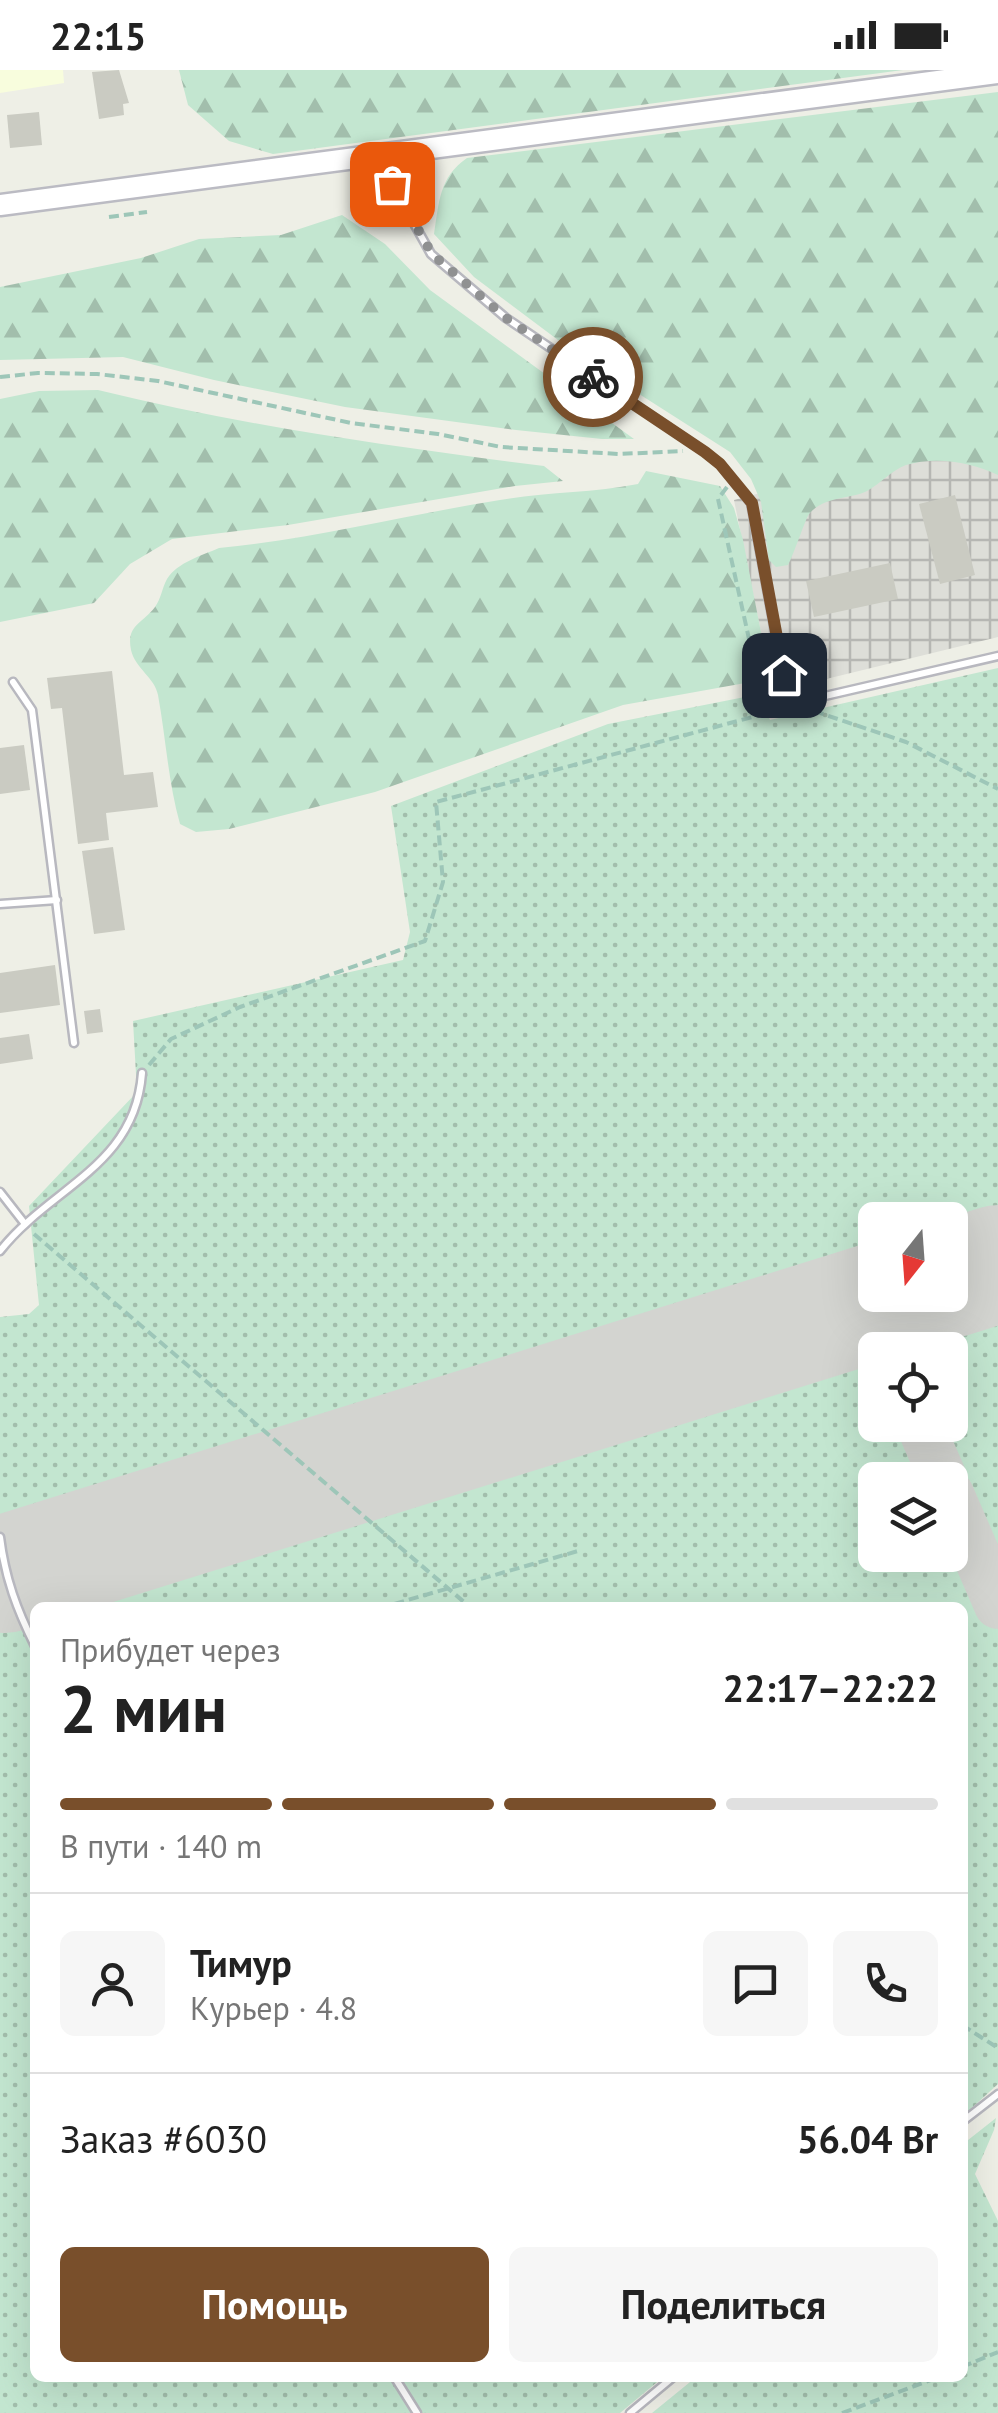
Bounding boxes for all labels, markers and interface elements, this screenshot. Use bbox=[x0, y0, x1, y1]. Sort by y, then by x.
text: 22:15 bbox=[50, 11, 146, 60]
pin bbox=[350, 142, 435, 227]
icon: bag bbox=[365, 157, 420, 212]
courier bbox=[543, 327, 643, 427]
icon: bike bbox=[566, 350, 621, 405]
pin bbox=[742, 633, 827, 718]
icon: home bbox=[757, 648, 812, 703]
north arrow bbox=[858, 1202, 968, 1312]
map controls bbox=[858, 1202, 968, 1572]
button: locate bbox=[858, 1332, 968, 1442]
button: layers bbox=[858, 1462, 968, 1572]
text: Прибудет через bbox=[60, 1629, 281, 1671]
text: 22:17–22:22 bbox=[723, 1663, 938, 1712]
text: 2 мин bbox=[60, 1666, 227, 1750]
text: В пути · 140 m bbox=[60, 1825, 262, 1867]
button: person bbox=[60, 1931, 165, 2036]
button: chat bbox=[703, 1931, 808, 2036]
button: phone bbox=[833, 1931, 938, 2036]
text: Тимур bbox=[190, 1938, 292, 1987]
text: Курьер · 4.8 bbox=[190, 1987, 357, 2029]
text: Заказ #6030 bbox=[60, 2114, 267, 2163]
text: 56.04 Br bbox=[797, 2114, 938, 2163]
button: Помощь bbox=[60, 2247, 489, 2362]
button: Поделиться bbox=[509, 2247, 938, 2362]

